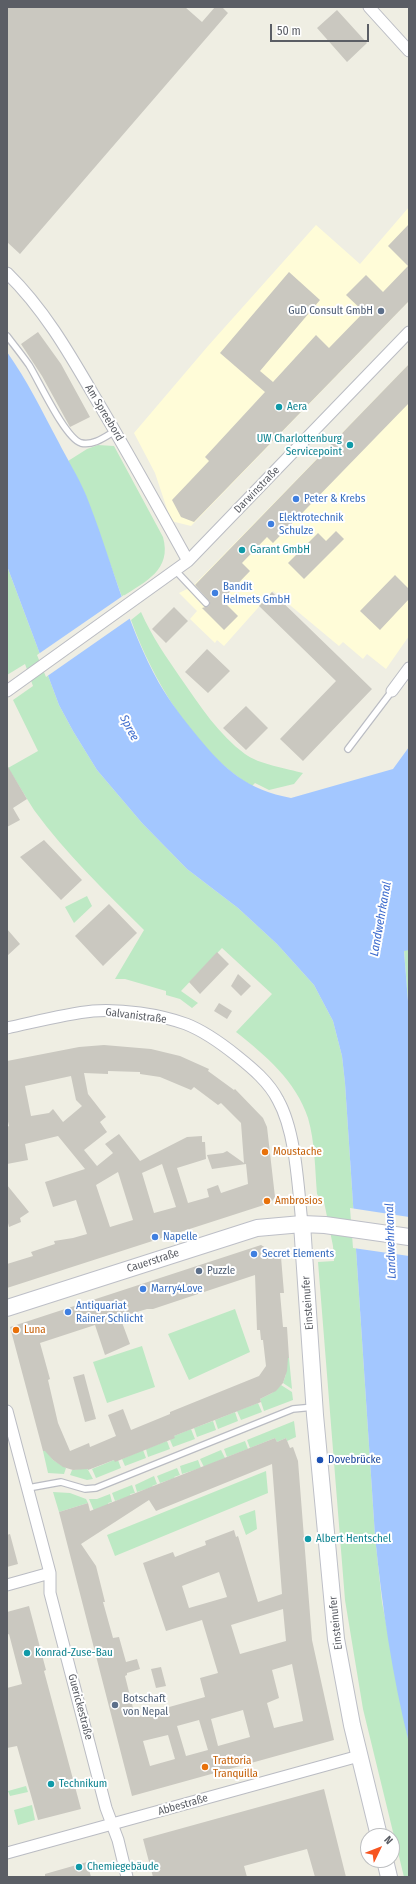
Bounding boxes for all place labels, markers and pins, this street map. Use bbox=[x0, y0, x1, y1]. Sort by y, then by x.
place label: GuD Consult GmbH bbox=[288, 304, 373, 318]
marker: GuD Consult GmbH bbox=[376, 306, 386, 316]
place label: Aera bbox=[287, 400, 307, 414]
marker: Aera bbox=[274, 402, 284, 412]
place label: UW Charlottenburg Servicepoint bbox=[257, 432, 342, 458]
marker: UW Charlottenburg Servicepoint bbox=[345, 440, 355, 450]
place label: Peter & Krebs bbox=[304, 492, 365, 506]
marker: Peter & Krebs bbox=[291, 494, 301, 504]
place label: Elektrotechnik Schulze bbox=[279, 511, 343, 537]
marker: Elektrotechnik Schulze bbox=[266, 519, 276, 529]
place label: Garant GmbH bbox=[250, 543, 310, 557]
marker: Garant GmbH bbox=[237, 545, 247, 555]
place label: Bandit Helmets GmbH bbox=[223, 580, 290, 606]
marker: Bandit Helmets GmbH bbox=[210, 588, 220, 598]
place label: Moustache bbox=[273, 1145, 322, 1159]
marker: Moustache bbox=[260, 1147, 270, 1157]
place label: Ambrosios bbox=[275, 1194, 322, 1208]
marker: Ambrosios bbox=[262, 1196, 272, 1206]
place label: Napelle bbox=[163, 1230, 198, 1244]
marker: Napelle bbox=[150, 1232, 160, 1242]
place label: Secret Elements bbox=[262, 1247, 334, 1261]
marker: Secret Elements bbox=[249, 1249, 259, 1259]
place label: Puzzle bbox=[207, 1264, 235, 1278]
marker: Puzzle bbox=[194, 1266, 204, 1276]
place label: Marry4Love bbox=[151, 1282, 203, 1296]
marker: Marry4Love bbox=[138, 1284, 148, 1294]
place label: Antiquariat Rainer Schlicht bbox=[76, 1299, 143, 1325]
marker: Antiquariat Rainer Schlicht bbox=[63, 1307, 73, 1317]
place label: Luna bbox=[24, 1323, 46, 1337]
marker: Luna bbox=[11, 1325, 21, 1335]
place label: Dovebrücke bbox=[328, 1453, 381, 1467]
marker: Dovebrücke bbox=[315, 1455, 325, 1465]
place label: Albert Hentschel bbox=[316, 1532, 391, 1546]
marker: Albert Hentschel bbox=[303, 1534, 313, 1544]
place label: Konrad-Zuse-Bau bbox=[35, 1646, 113, 1660]
marker: Konrad-Zuse-Bau bbox=[22, 1648, 32, 1658]
place label: Botschaft von Nepal bbox=[123, 1692, 168, 1718]
marker: Botschaft von Nepal bbox=[110, 1700, 120, 1710]
place label: Trattoria Tranquilla bbox=[213, 1754, 258, 1780]
marker: Trattoria Tranquilla bbox=[200, 1762, 210, 1772]
place label: Technikum bbox=[59, 1777, 107, 1791]
marker: Technikum bbox=[46, 1779, 56, 1789]
place label: Chemiegebäude bbox=[87, 1860, 159, 1874]
marker: Chemiegebäude bbox=[74, 1862, 84, 1872]

